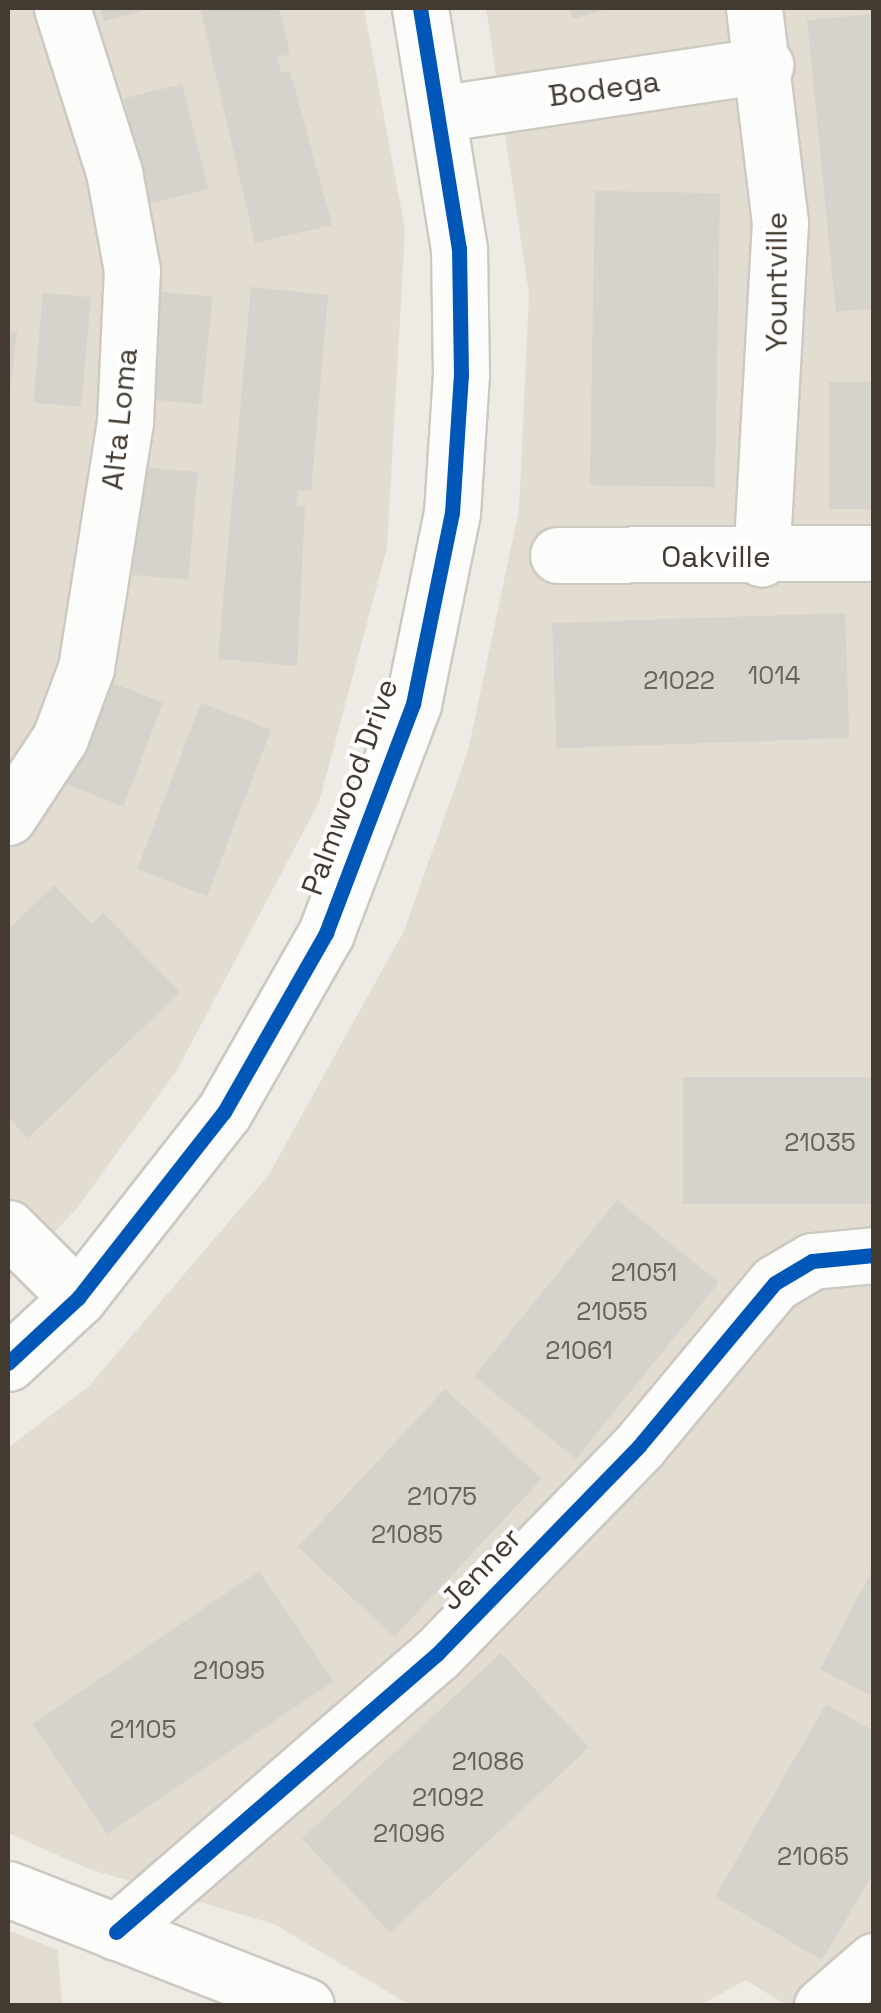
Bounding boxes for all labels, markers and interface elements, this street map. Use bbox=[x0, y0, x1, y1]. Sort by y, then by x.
street label: Bodega bbox=[546, 63, 662, 115]
street label: Yountville bbox=[759, 212, 795, 352]
street label: Alta Loma bbox=[95, 346, 145, 492]
street label: Oakville bbox=[661, 539, 771, 575]
house number: 1014 bbox=[748, 660, 800, 690]
house number: 21022 bbox=[643, 665, 715, 695]
street label: Palmwood Drive bbox=[294, 674, 406, 900]
house number: 21035 bbox=[784, 1127, 856, 1157]
house number: 21051 bbox=[611, 1257, 677, 1287]
house number: 21055 bbox=[576, 1296, 648, 1326]
house number: 21061 bbox=[545, 1335, 613, 1365]
house number: 21075 bbox=[407, 1481, 477, 1511]
house number: 21085 bbox=[371, 1519, 443, 1549]
street label: Jenner bbox=[433, 1520, 529, 1618]
house number: 21095 bbox=[193, 1655, 265, 1685]
house number: 21105 bbox=[110, 1714, 176, 1744]
house number: 21086 bbox=[452, 1746, 524, 1776]
house number: 21092 bbox=[412, 1782, 484, 1812]
house number: 21096 bbox=[373, 1818, 445, 1848]
house number: 21065 bbox=[777, 1841, 849, 1871]

